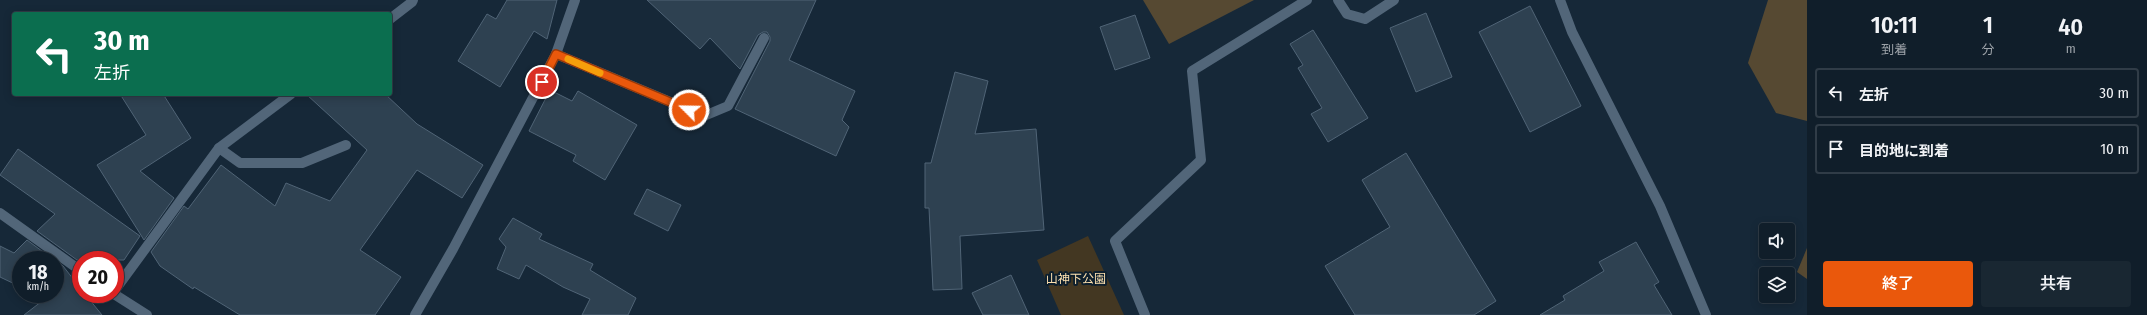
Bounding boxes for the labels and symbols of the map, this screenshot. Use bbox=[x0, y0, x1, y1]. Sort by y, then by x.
pin bbox=[525, 65, 559, 99]
position arrow bbox=[668, 89, 710, 131]
speed limit sign: 20 bbox=[72, 251, 124, 303]
park label: 山神下公園 bbox=[1046, 272, 1106, 286]

